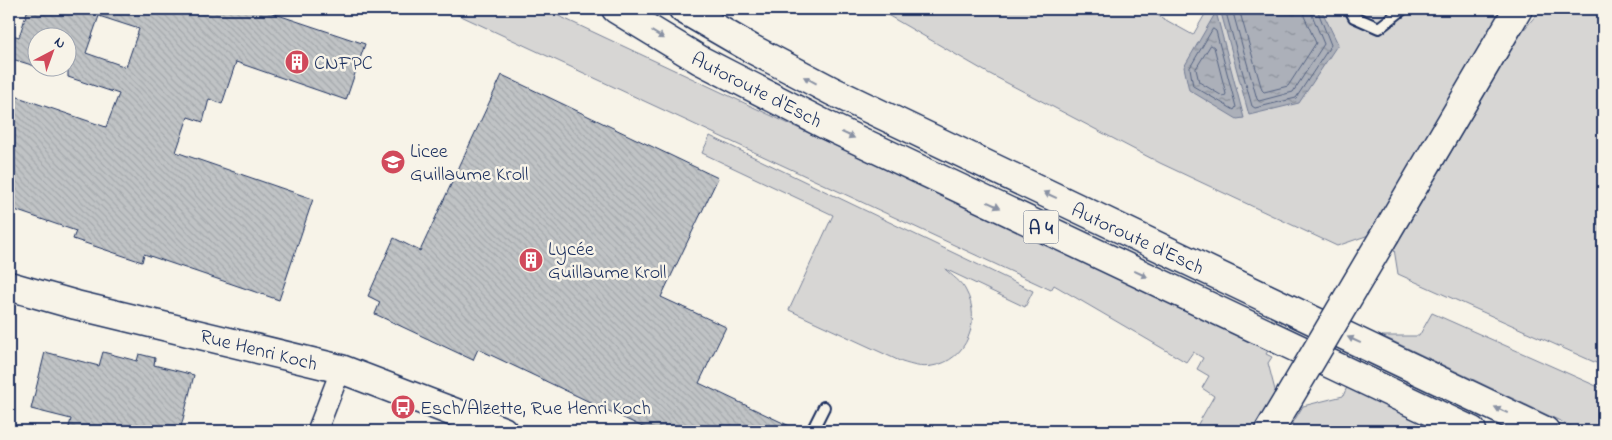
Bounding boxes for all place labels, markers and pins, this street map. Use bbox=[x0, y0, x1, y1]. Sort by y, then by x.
building icon: CNFPC bbox=[284, 49, 310, 75]
place label: CNFPC bbox=[314, 50, 373, 79]
place label: Licee Guillaume Kroll bbox=[410, 138, 528, 190]
school or university icon: Licee Guillaume Kroll bbox=[380, 149, 406, 175]
place label: Lycée Guillaume Kroll bbox=[548, 236, 666, 288]
building icon: Lycée Guillaume Kroll bbox=[518, 247, 544, 273]
bus stop icon: Esch/Alzette, Rue Henri Koch bbox=[390, 394, 416, 420]
place label: Esch/Alzette, Rue Henri Koch bbox=[420, 395, 651, 424]

